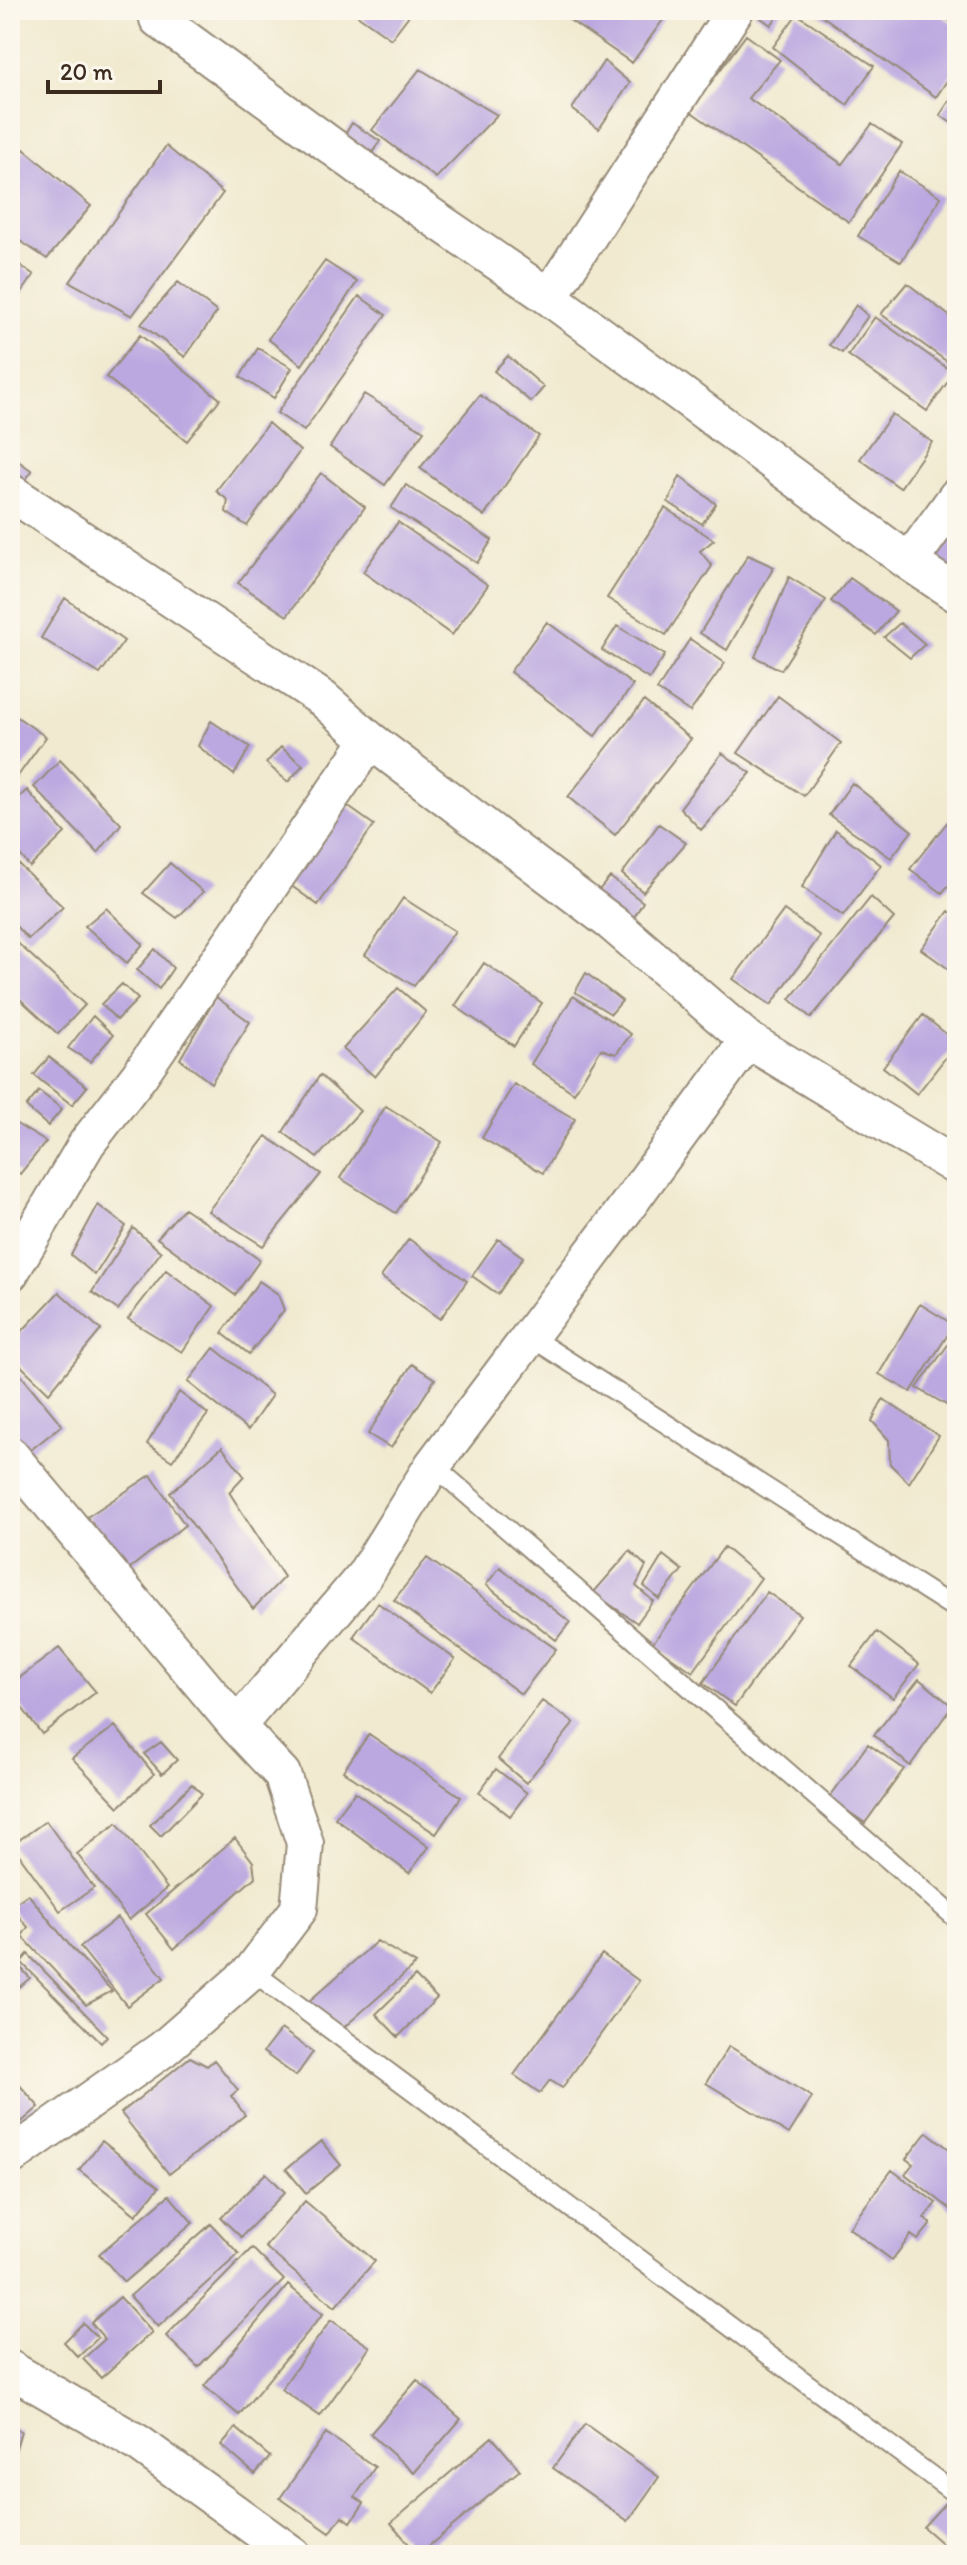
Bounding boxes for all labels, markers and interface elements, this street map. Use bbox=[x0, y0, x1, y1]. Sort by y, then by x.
scale bar bbox=[48, 44, 160, 94]
text: 20 m bbox=[60, 57, 113, 86]

